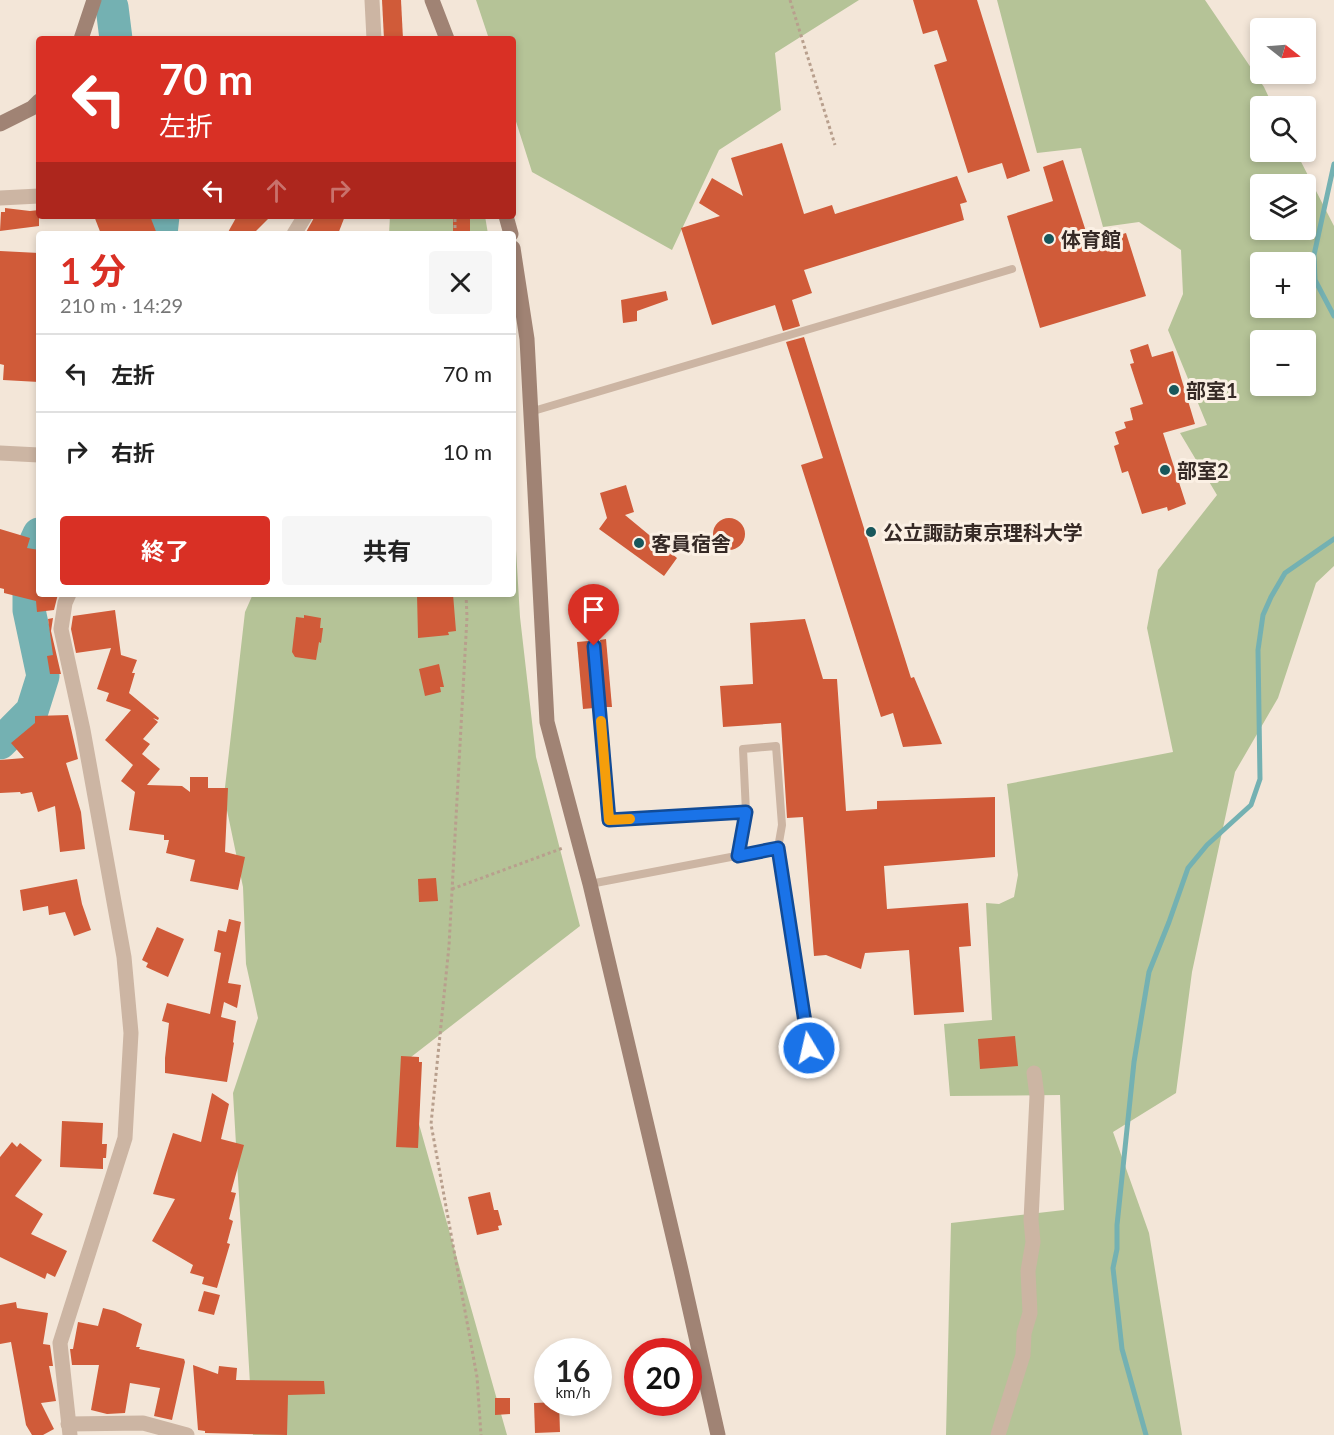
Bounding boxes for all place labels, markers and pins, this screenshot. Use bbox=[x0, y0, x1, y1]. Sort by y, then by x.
place label: 体育館 bbox=[1061, 227, 1121, 251]
marker: 体育館 bbox=[1042, 232, 1056, 246]
place label: 部室1 bbox=[1186, 378, 1238, 402]
marker: 部室1 bbox=[1167, 383, 1181, 397]
place label: 部室2 bbox=[1177, 458, 1229, 482]
marker: 部室2 bbox=[1158, 463, 1172, 477]
place label: 公立諏訪東京理科大学 bbox=[883, 520, 1083, 544]
marker: 公立諏訪東京理科大学 bbox=[864, 525, 878, 539]
place label: 客員宿舎 bbox=[651, 531, 731, 555]
marker: 客員宿舎 bbox=[632, 536, 646, 550]
pin bbox=[568, 584, 619, 646]

